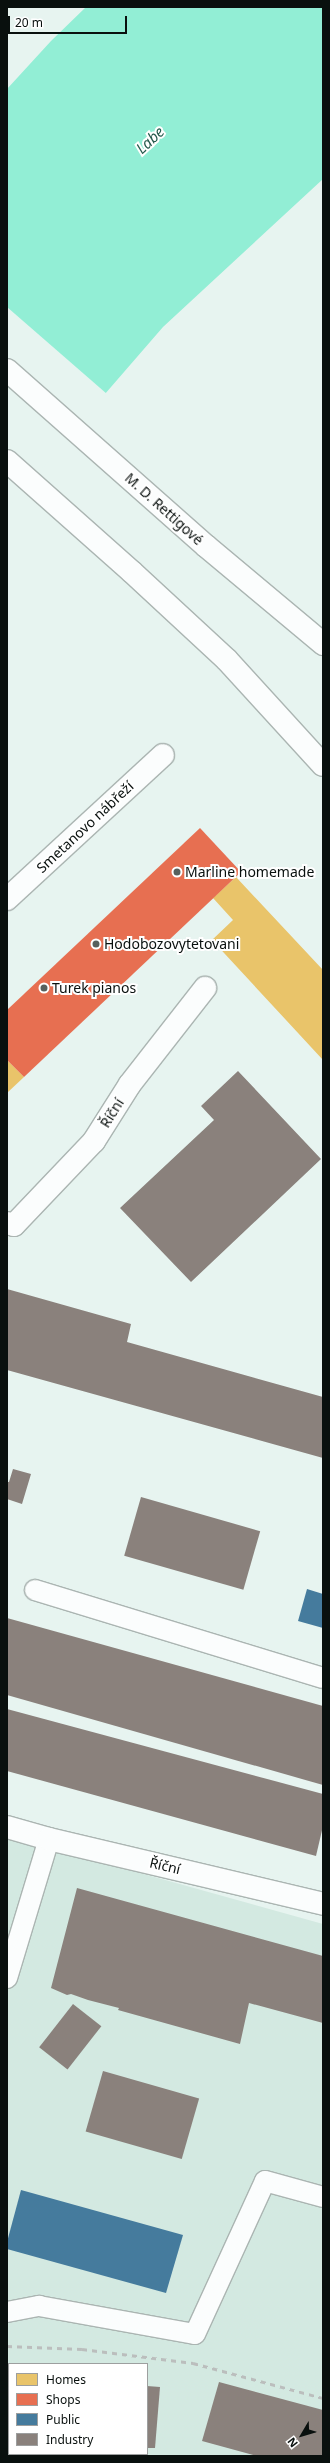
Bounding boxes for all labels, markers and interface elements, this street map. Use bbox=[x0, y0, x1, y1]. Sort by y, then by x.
scale bar bbox=[10, 8, 129, 34]
text: 20 m bbox=[15, 14, 43, 31]
water label: Labe bbox=[132, 123, 168, 157]
street label: M. D. Rettigové bbox=[121, 470, 207, 548]
street label: Smetanovo nábřeží bbox=[33, 778, 137, 876]
place label: Marline homemade bbox=[185, 864, 314, 880]
marker: Marline homemade bbox=[172, 867, 182, 877]
place label: Hodobozovytetovani bbox=[104, 936, 239, 952]
marker: Hodobozovytetovani bbox=[91, 939, 101, 949]
place label: Turek pianos bbox=[52, 980, 136, 996]
marker: Turek pianos bbox=[39, 983, 49, 993]
street label: Říční bbox=[97, 1095, 127, 1131]
street label: Říční bbox=[148, 1854, 182, 1878]
legend bbox=[8, 2363, 148, 2455]
text: Homes bbox=[46, 2371, 86, 2388]
text: Shops bbox=[46, 2391, 80, 2408]
text: Public bbox=[46, 2411, 80, 2428]
north arrow bbox=[282, 2415, 322, 2455]
text: Industry bbox=[46, 2431, 93, 2448]
text: N bbox=[283, 2435, 301, 2451]

